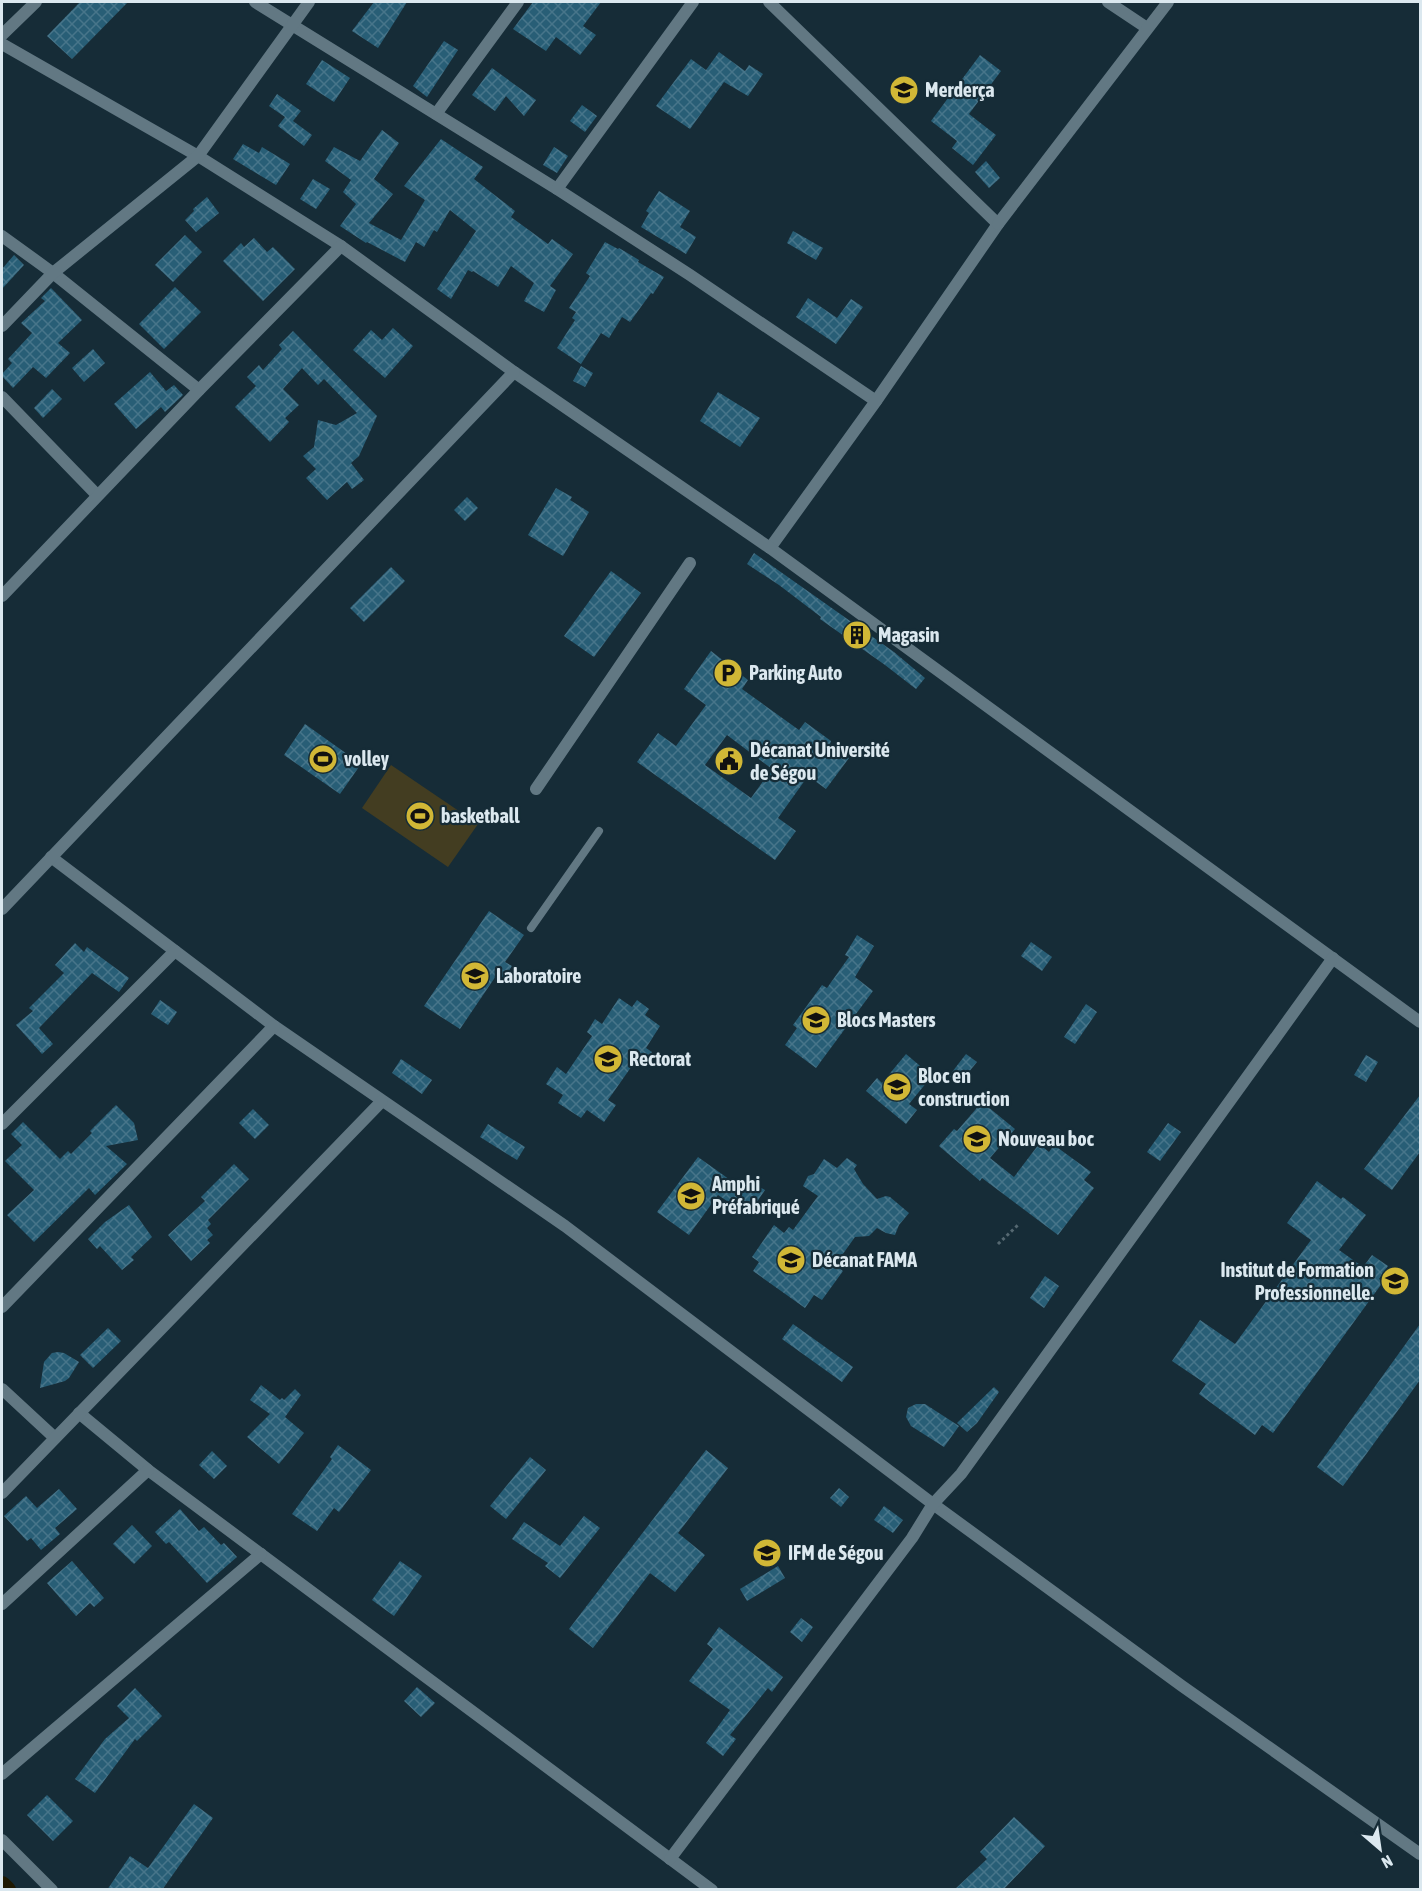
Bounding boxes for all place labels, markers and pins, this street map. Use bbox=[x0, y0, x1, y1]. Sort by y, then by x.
school or university icon: Merderça bbox=[888, 74, 920, 106]
place label: Merderça bbox=[925, 78, 995, 101]
building icon: Magasin bbox=[841, 619, 873, 651]
place label: Magasin bbox=[878, 623, 940, 646]
parking icon: Parking Auto bbox=[712, 657, 744, 689]
place label: Parking Auto bbox=[749, 661, 842, 684]
place label: Décanat Université de Ségou bbox=[750, 738, 890, 784]
sports icon: volley bbox=[307, 743, 339, 775]
public building icon: Décanat Université de Ségou bbox=[713, 745, 745, 777]
place label: volley bbox=[344, 747, 390, 770]
sports icon: basketball bbox=[404, 800, 436, 832]
place label: basketball bbox=[441, 804, 520, 827]
school or university icon: Laboratoire bbox=[459, 960, 491, 992]
place label: Laboratoire bbox=[496, 964, 581, 987]
school or university icon: Blocs Masters bbox=[800, 1004, 832, 1036]
place label: Blocs Masters bbox=[837, 1008, 936, 1031]
school or university icon: Rectorat bbox=[592, 1043, 624, 1075]
place label: Rectorat bbox=[629, 1047, 691, 1070]
place label: Bloc en construction bbox=[918, 1064, 1010, 1110]
school or university icon: Bloc en construction bbox=[881, 1071, 913, 1103]
school or university icon: Nouveau boc bbox=[961, 1123, 993, 1155]
place label: Nouveau boc bbox=[998, 1127, 1095, 1150]
place label: Amphi Préfabriqué bbox=[711, 1172, 800, 1218]
school or university icon: Amphi Préfabriqué bbox=[675, 1180, 707, 1212]
school or university icon: Décanat FAMA bbox=[775, 1244, 807, 1276]
place label: Décanat FAMA bbox=[812, 1248, 917, 1271]
place label: Institut de Formation Professionnelle. bbox=[1220, 1258, 1374, 1304]
school or university icon: Institut de Formation Professionnelle. bbox=[1379, 1265, 1411, 1297]
school or university icon: IFM de Ségou bbox=[751, 1537, 783, 1569]
place label: IFM de Ségou bbox=[788, 1541, 884, 1564]

